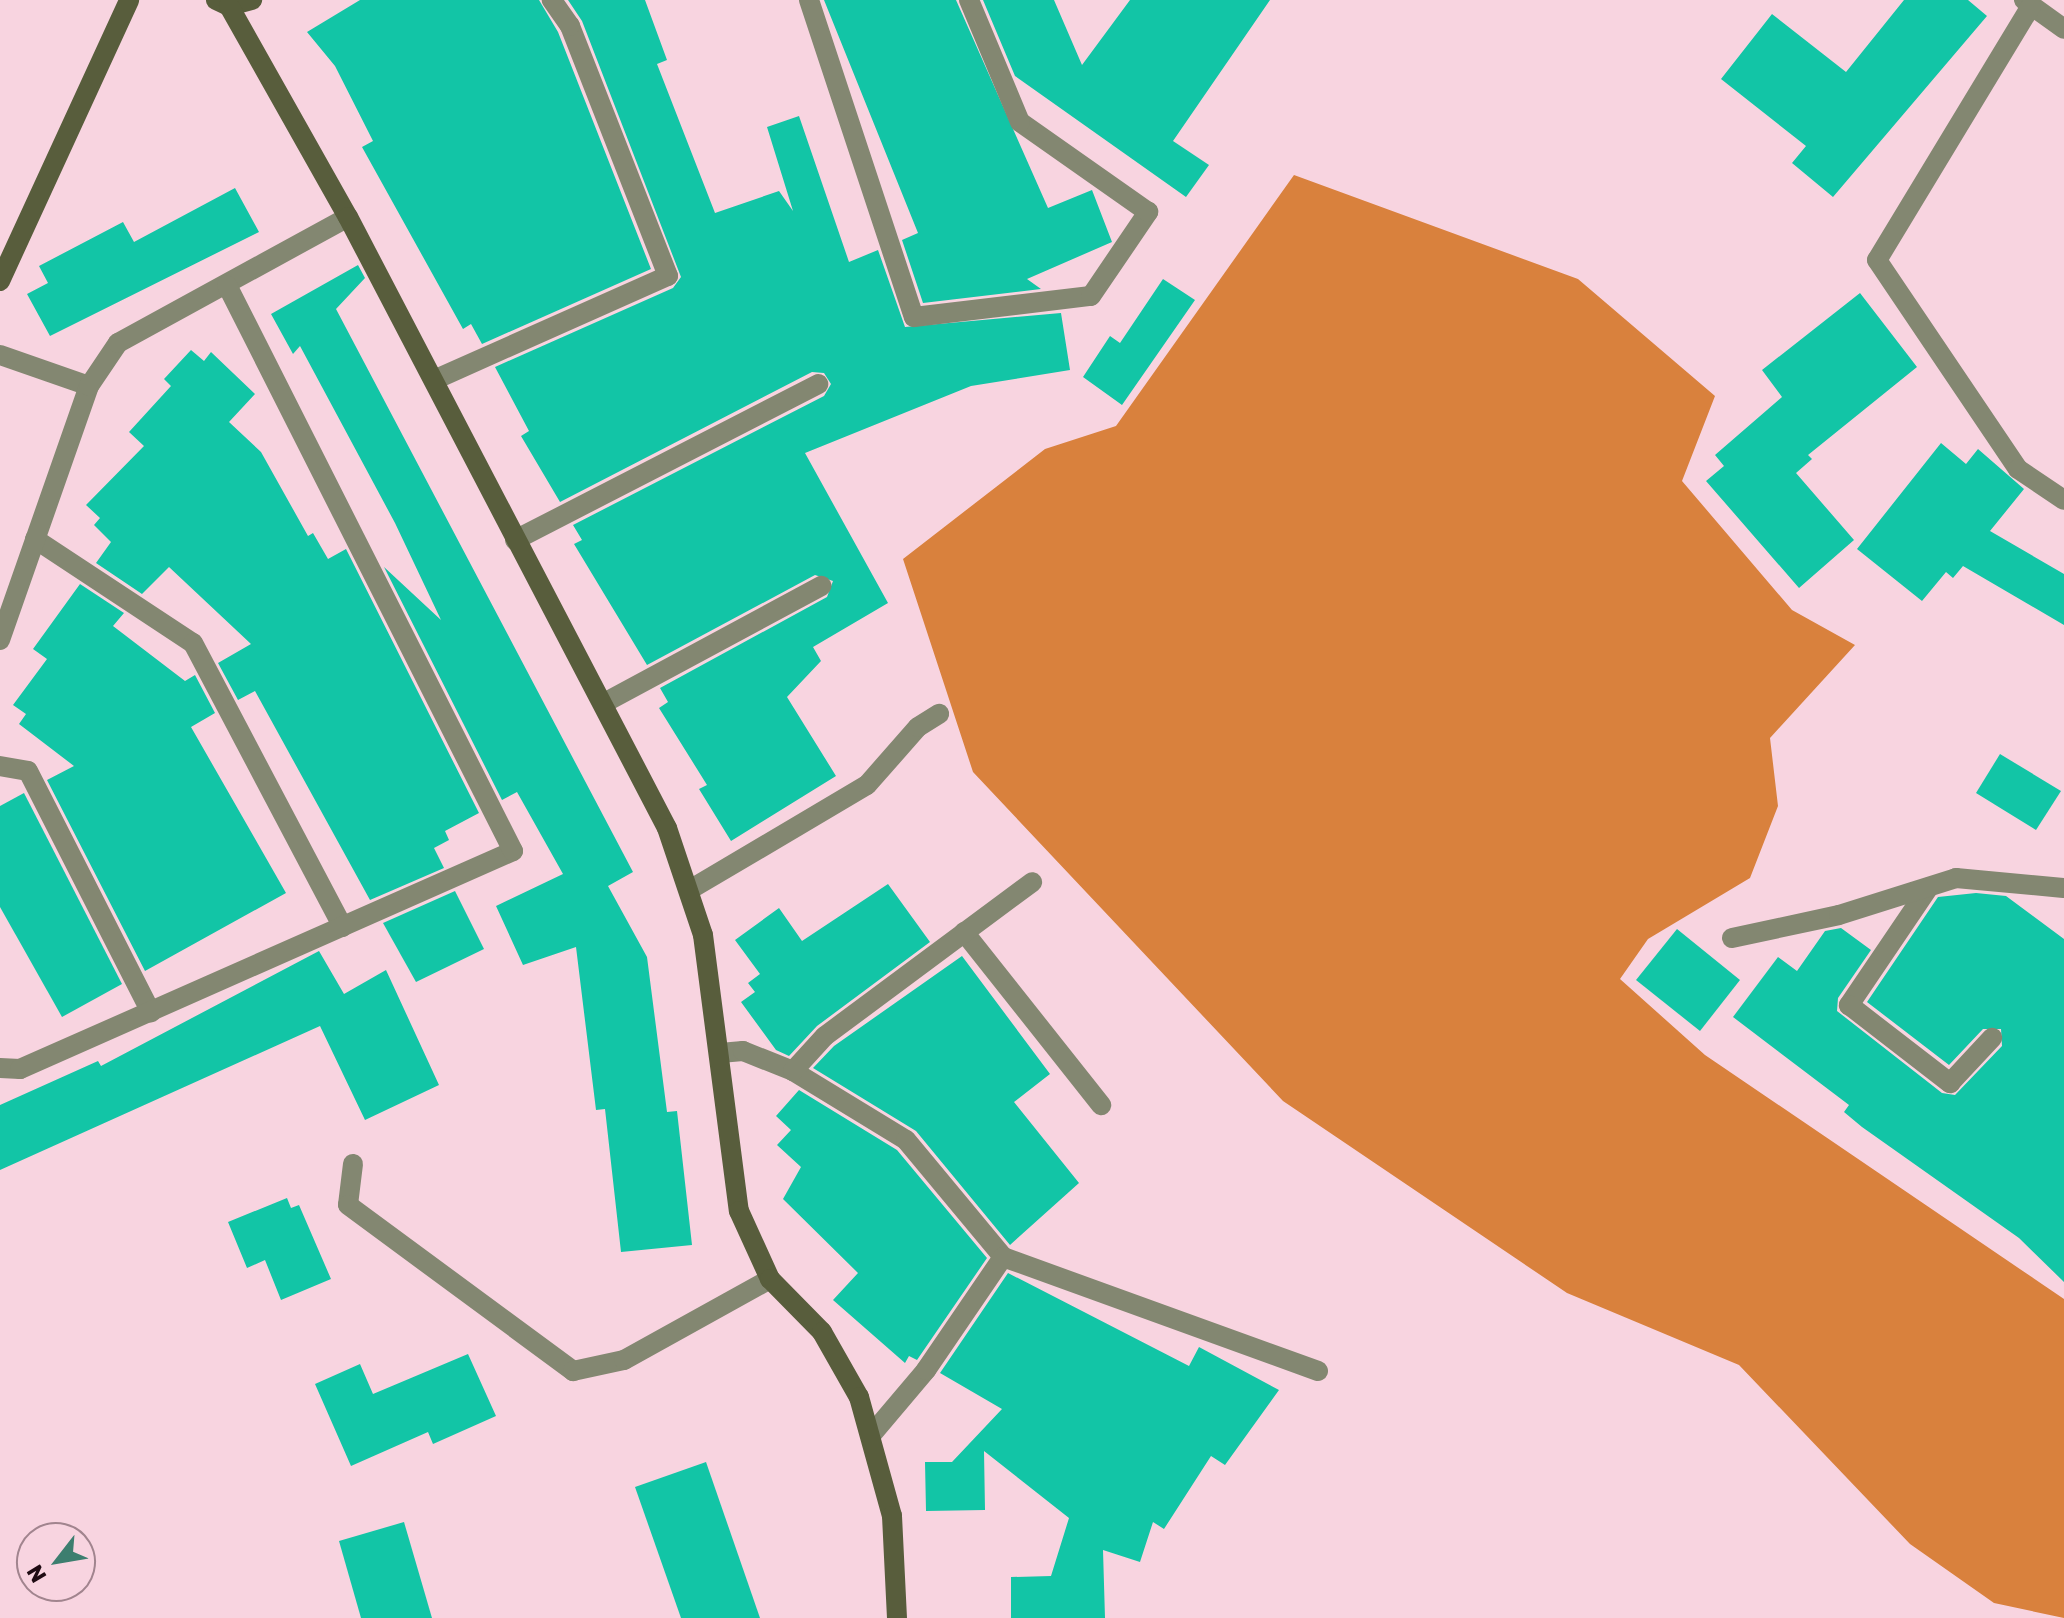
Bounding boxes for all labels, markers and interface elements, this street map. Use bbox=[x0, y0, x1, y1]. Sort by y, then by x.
north arrow bbox=[16, 1522, 96, 1602]
text: N bbox=[21, 1560, 52, 1587]

